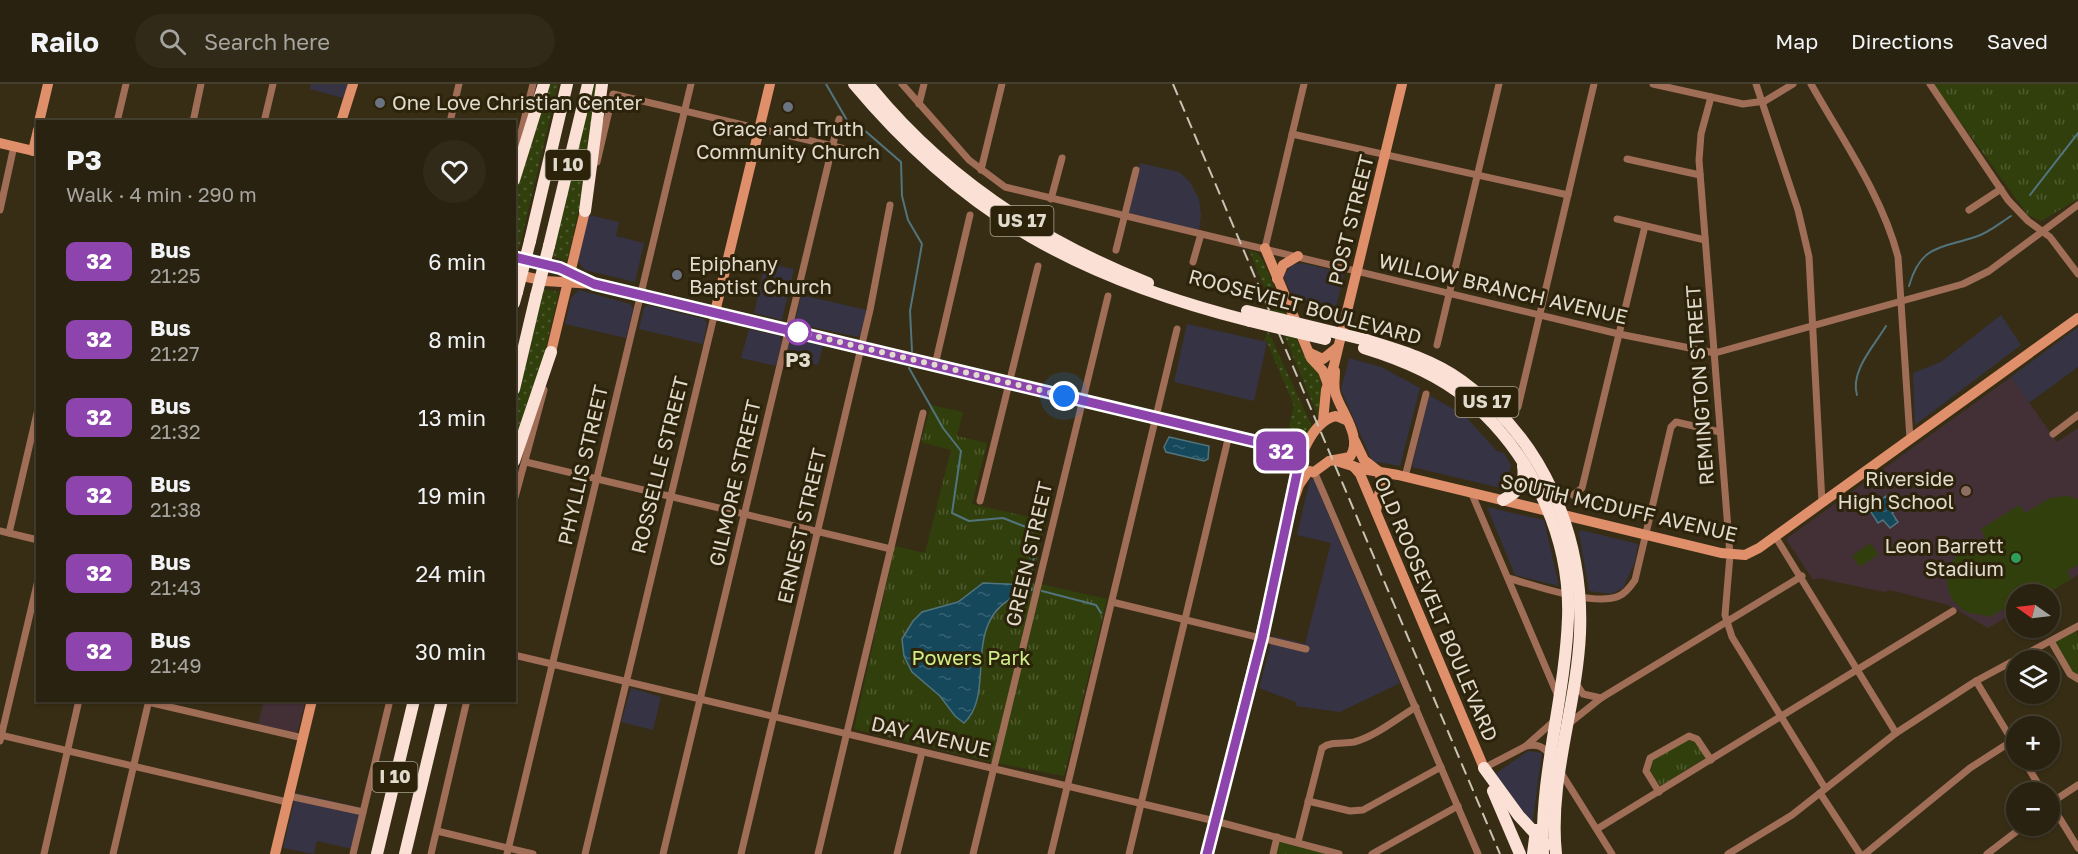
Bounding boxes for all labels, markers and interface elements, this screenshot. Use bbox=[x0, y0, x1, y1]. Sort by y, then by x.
search box bbox=[135, 14, 555, 68]
text: Railo bbox=[30, 25, 99, 58]
icon: search bbox=[156, 25, 189, 58]
text: Search here bbox=[204, 28, 330, 55]
text: Map bbox=[1775, 28, 1818, 54]
text: Directions bbox=[1851, 28, 1954, 54]
text: Saved bbox=[1987, 28, 2048, 54]
place label: One Love Christian Center bbox=[392, 90, 642, 114]
marker: One Love Christian Center bbox=[373, 96, 387, 110]
marker: Grace and Truth Community Church bbox=[781, 100, 795, 114]
place label: Grace and Truth Community Church bbox=[696, 116, 880, 163]
button: heart bbox=[423, 140, 486, 203]
text: P3 bbox=[66, 143, 102, 176]
road number: I 10 bbox=[546, 150, 590, 180]
street label: POST STREET bbox=[1322, 152, 1378, 287]
text: Walk · 4 min · 290 m bbox=[66, 182, 257, 206]
road number: US 17 bbox=[990, 206, 1054, 236]
text: Bus bbox=[150, 236, 191, 263]
text: 32 bbox=[86, 248, 112, 274]
text: 6 min bbox=[428, 248, 486, 275]
street label: WILLOW BRANCH AVENUE bbox=[1376, 248, 1630, 328]
place label: Epiphany Baptist Church bbox=[689, 251, 832, 298]
text: 21:25 bbox=[150, 263, 201, 287]
street label: ROOSEVELT BOULEVARD bbox=[1186, 263, 1424, 349]
marker: Epiphany Baptist Church bbox=[670, 268, 684, 282]
street label: REMINGTON STREET bbox=[1680, 284, 1718, 486]
text: Bus bbox=[150, 314, 191, 341]
marker: P3 bbox=[785, 319, 811, 345]
text: 32 bbox=[86, 326, 112, 352]
text: 8 min bbox=[428, 326, 486, 353]
text: 21:27 bbox=[150, 341, 200, 365]
place label: P3 bbox=[785, 347, 811, 371]
street label: ROSSELLE STREET bbox=[625, 374, 693, 556]
your location bbox=[1049, 381, 1079, 411]
street label: PHYLLIS STREET bbox=[552, 382, 612, 547]
road number: US 17 bbox=[1456, 387, 1518, 417]
text: Bus bbox=[150, 392, 191, 419]
street label: GILMORE STREET bbox=[703, 397, 765, 568]
text: 32 bbox=[86, 404, 112, 430]
text: 13 min bbox=[418, 404, 486, 431]
text: 21:32 bbox=[150, 419, 201, 443]
line badge: 32 bbox=[1254, 432, 1308, 470]
text: 32 bbox=[1268, 438, 1294, 464]
street label: ERNEST STREET bbox=[771, 446, 831, 606]
place label: Riverside High School bbox=[1837, 466, 1954, 513]
street label: SOUTH MCDUFF AVENUE bbox=[1499, 468, 1740, 546]
text: Bus bbox=[150, 470, 191, 497]
street label: OLD ROOSEVELT BOULEVARD bbox=[1370, 473, 1504, 745]
street label: GREEN STREET bbox=[1000, 479, 1056, 629]
text: 32 bbox=[86, 482, 112, 508]
text: 19 min bbox=[418, 482, 486, 509]
marker: Riverside High School bbox=[1959, 484, 1973, 498]
text: 21:38 bbox=[150, 497, 201, 521]
place label: Leon Barrett Stadium bbox=[1884, 533, 2004, 580]
text: Bus bbox=[150, 548, 191, 575]
marker: Leon Barrett Stadium bbox=[2009, 551, 2023, 565]
text: 32 bbox=[86, 560, 112, 586]
text: 24 min bbox=[415, 560, 486, 587]
text: 21:43 bbox=[150, 575, 201, 599]
north arrow bbox=[2006, 584, 2060, 638]
map controls bbox=[2006, 584, 2060, 836]
text: Bus bbox=[150, 626, 191, 653]
text: 32 bbox=[86, 638, 112, 664]
text: 30 min bbox=[415, 638, 486, 665]
park label: Powers Park bbox=[912, 645, 1031, 669]
button: layers bbox=[2006, 650, 2060, 704]
text: 21:49 bbox=[150, 653, 202, 677]
street label: DAY AVENUE bbox=[869, 711, 993, 761]
button: + bbox=[2006, 716, 2060, 770]
road number: I 10 bbox=[372, 762, 418, 792]
button: − bbox=[2006, 782, 2060, 836]

